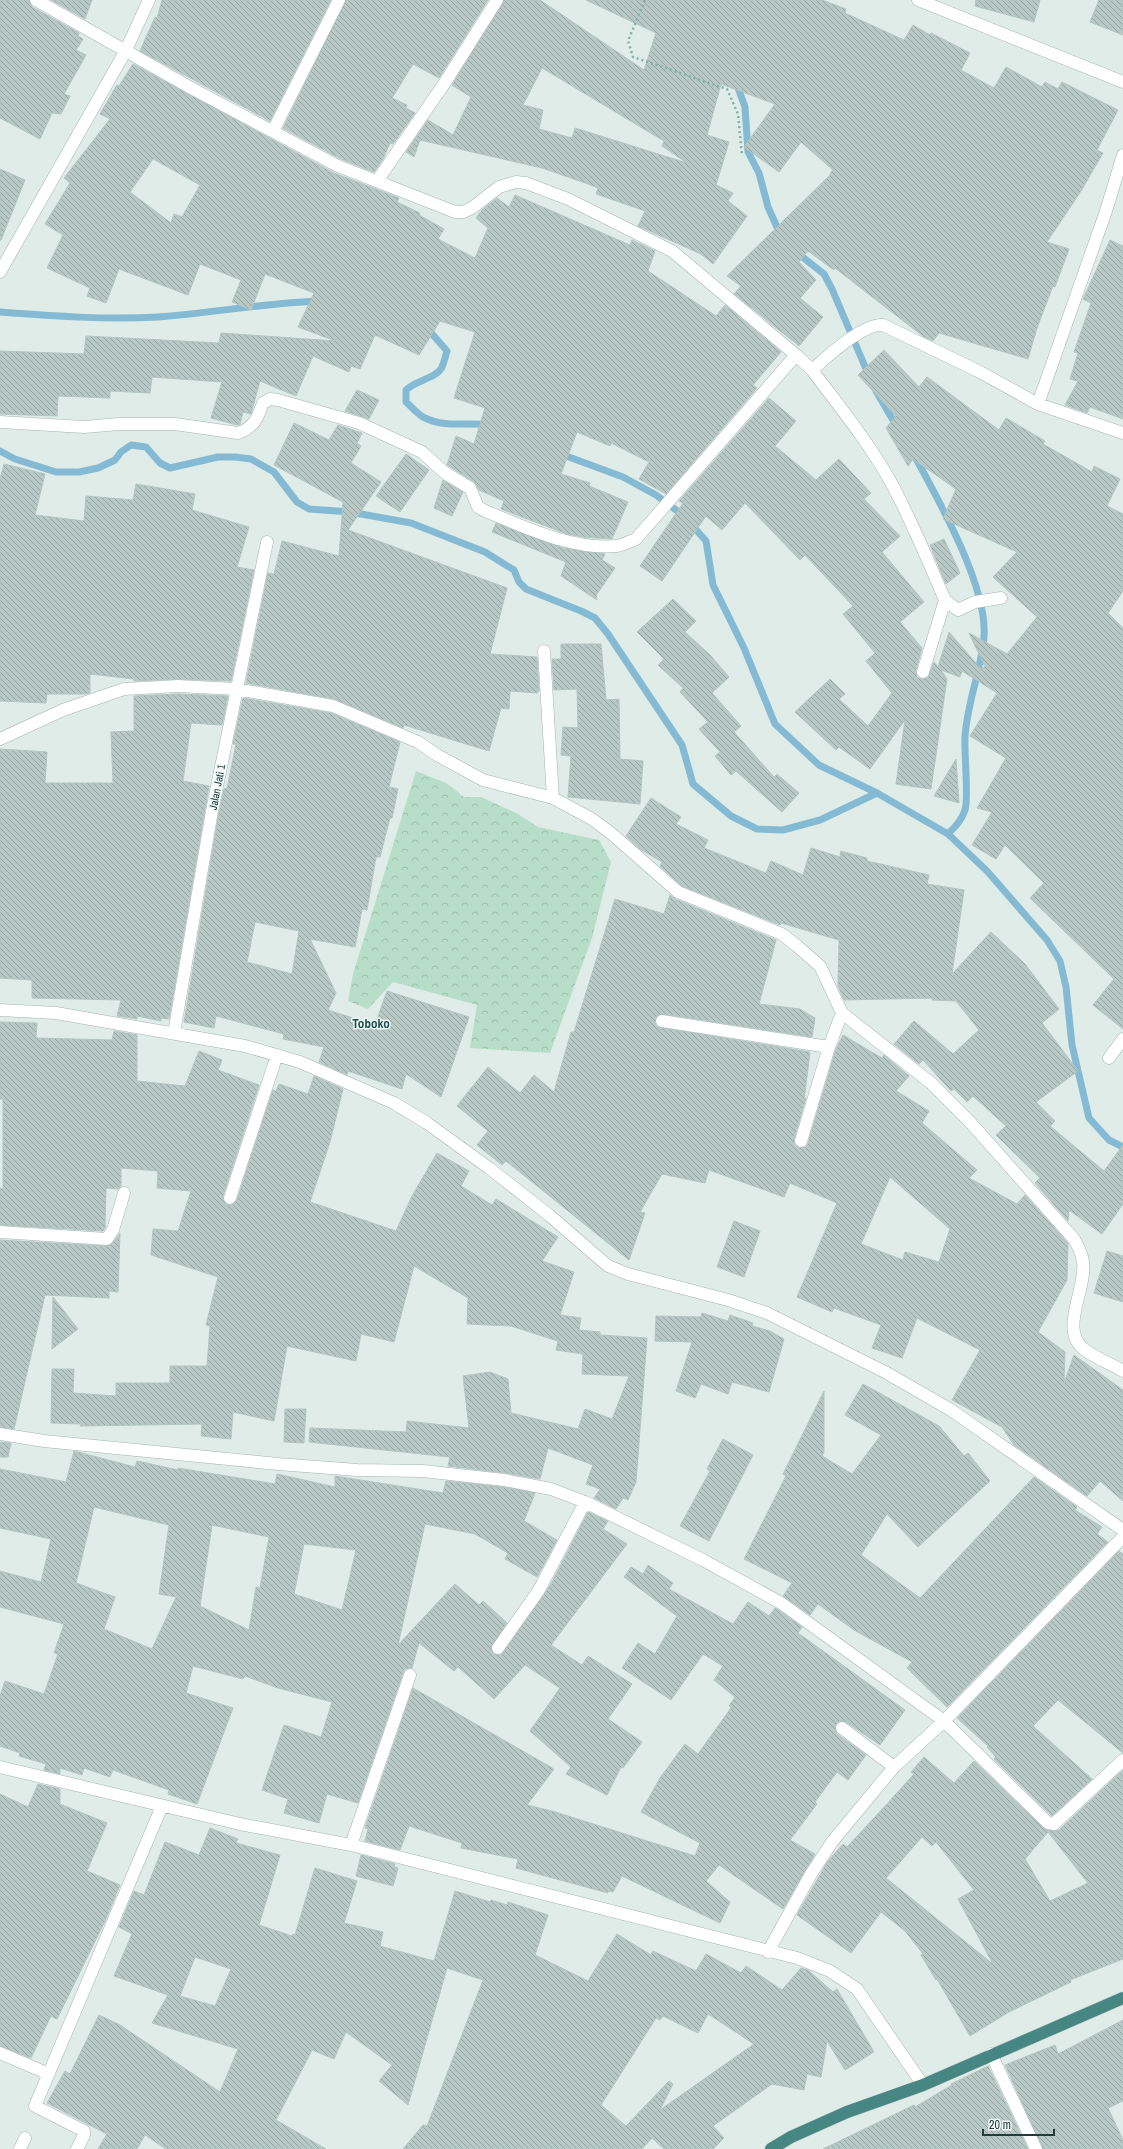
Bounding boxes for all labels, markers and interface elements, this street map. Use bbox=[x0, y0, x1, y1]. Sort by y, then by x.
street label: Jalan Jati 1 bbox=[206, 763, 228, 811]
district label: Toboko bbox=[352, 1015, 390, 1032]
scale bar bbox=[983, 2111, 1054, 2137]
text: 20 m bbox=[989, 2117, 1011, 2133]

